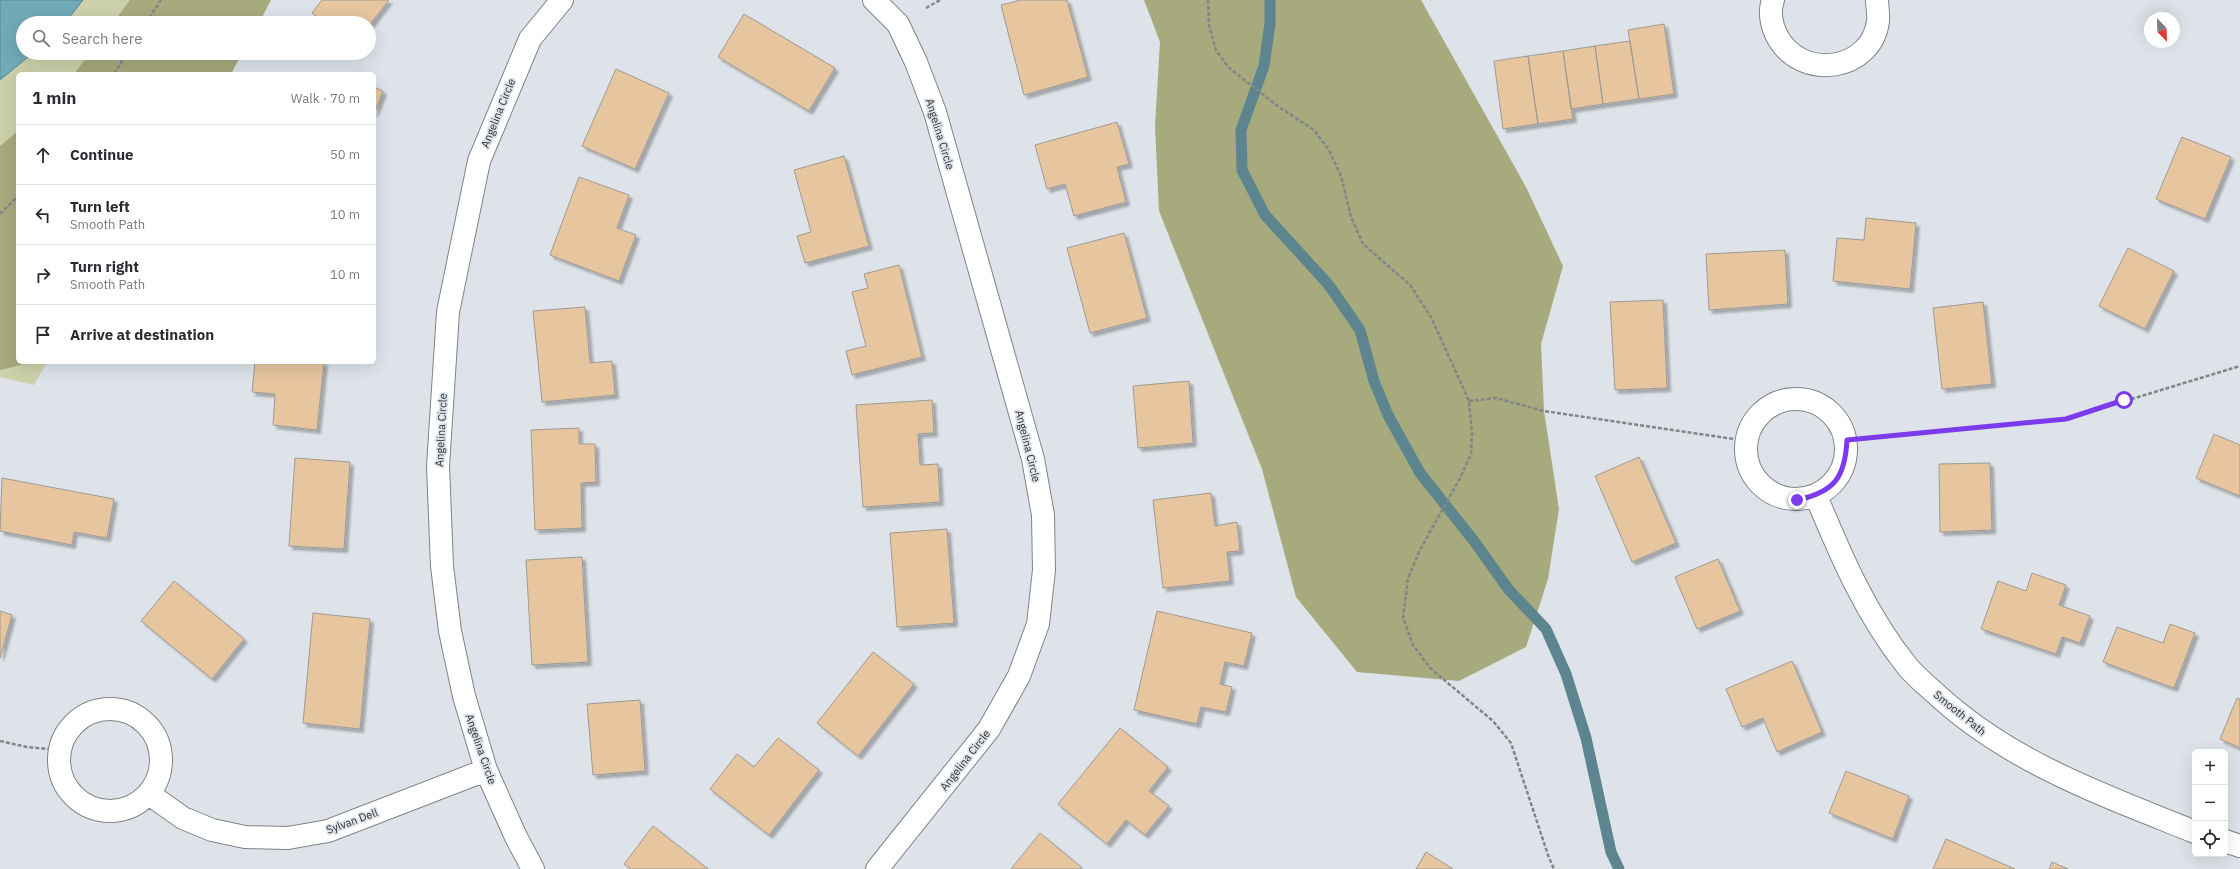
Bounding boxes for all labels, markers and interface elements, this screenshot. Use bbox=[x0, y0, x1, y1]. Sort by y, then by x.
north arrow bbox=[2144, 12, 2180, 48]
search box bbox=[16, 16, 376, 60]
icon: search bbox=[30, 27, 52, 49]
text: Search here bbox=[62, 29, 142, 48]
street label: Angelina Circle bbox=[478, 76, 518, 150]
text: 1 min bbox=[32, 87, 76, 109]
text: Walk · 70 m bbox=[291, 90, 360, 107]
street label: Angelina Circle bbox=[923, 97, 957, 171]
icon: ahead bbox=[32, 144, 54, 166]
text: Continue bbox=[70, 145, 134, 164]
text: 50 m bbox=[330, 146, 360, 163]
text: Turn left bbox=[70, 197, 130, 216]
icon: left bbox=[32, 204, 54, 226]
text: 10 m bbox=[330, 206, 360, 223]
text: Smooth Path bbox=[70, 216, 145, 233]
text: Turn right bbox=[70, 257, 139, 276]
icon: right bbox=[32, 264, 54, 286]
text: 10 m bbox=[330, 266, 360, 283]
text: Smooth Path bbox=[70, 276, 145, 293]
icon: arrive bbox=[32, 324, 54, 346]
text: Arrive at destination bbox=[70, 325, 214, 344]
route start bbox=[2115, 391, 2133, 409]
street label: Angelina Circle bbox=[432, 393, 450, 467]
street label: Angelina Circle bbox=[1012, 409, 1044, 483]
route end bbox=[1788, 491, 1806, 509]
street label: Smooth Path bbox=[1931, 688, 1989, 738]
street label: Angelina Circle bbox=[462, 712, 500, 786]
street label: Angelina Circle bbox=[937, 727, 993, 793]
map controls bbox=[2192, 749, 2228, 857]
button: + bbox=[2192, 749, 2228, 785]
button: − bbox=[2192, 785, 2228, 821]
street label: Sylvan Dell bbox=[324, 805, 380, 837]
button: locate bbox=[2192, 821, 2228, 857]

